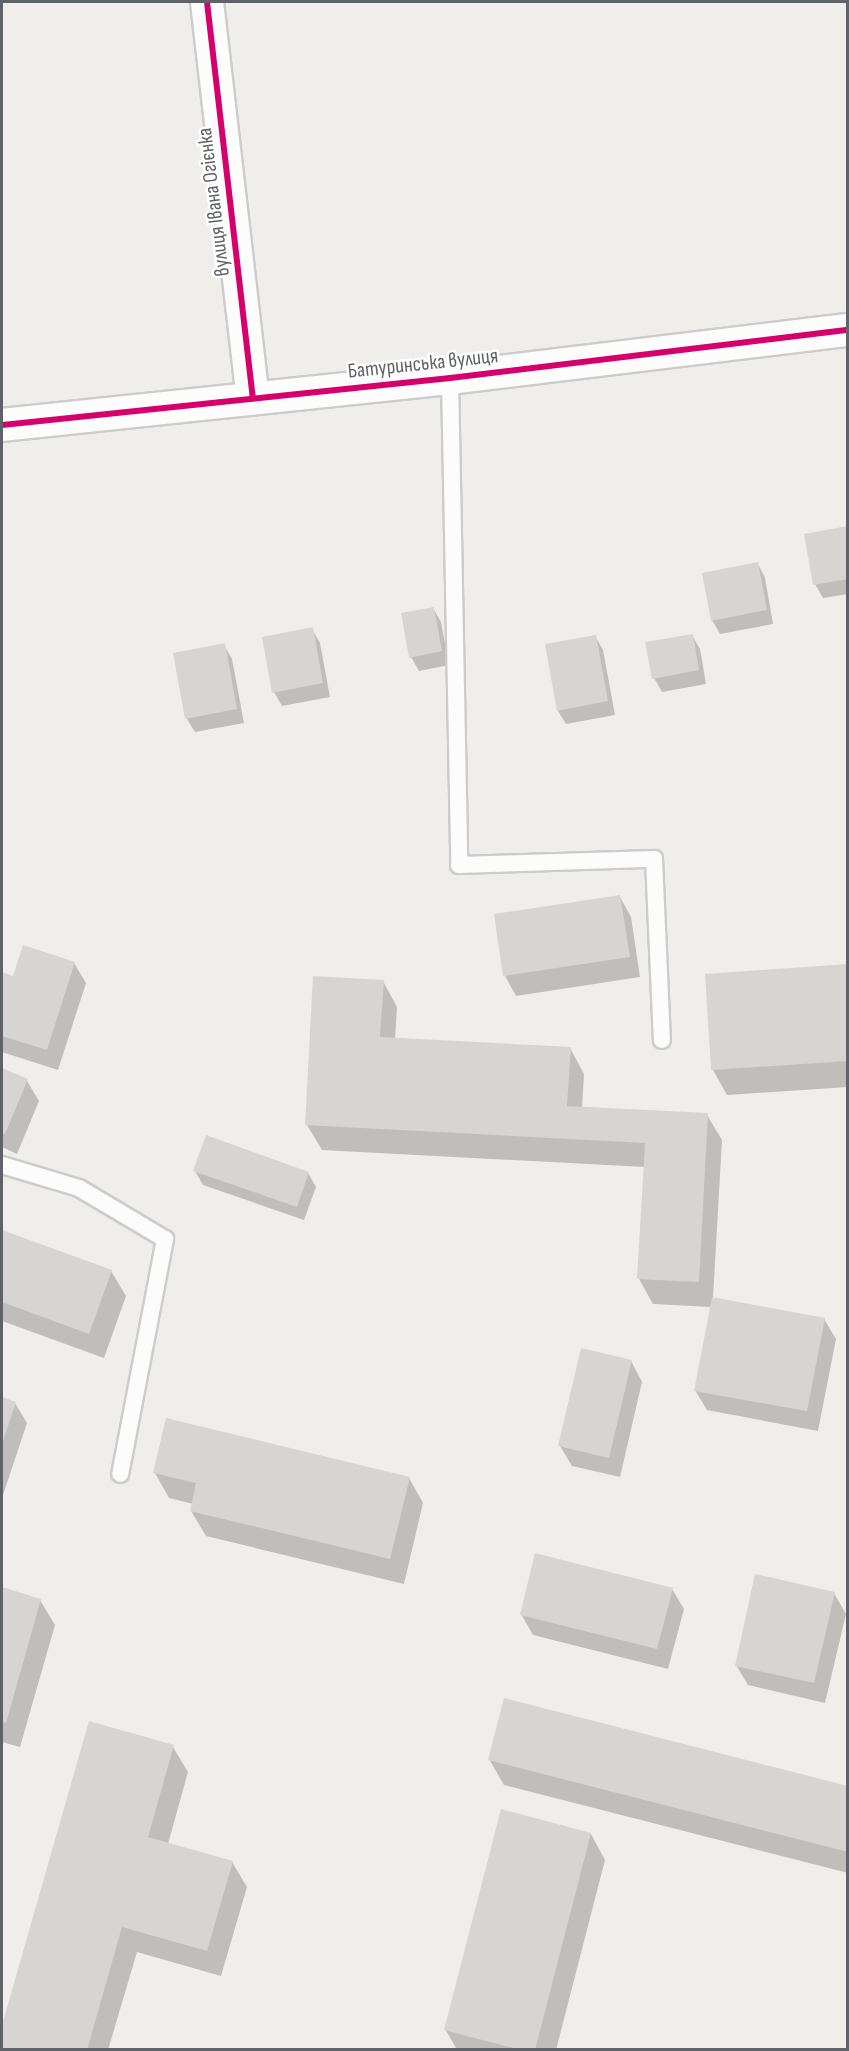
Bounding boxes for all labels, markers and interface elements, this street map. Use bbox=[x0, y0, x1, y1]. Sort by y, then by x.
street label: вулиця Івана Огієнка bbox=[192, 126, 236, 278]
street label: Батуринська вулиця bbox=[347, 344, 499, 384]

